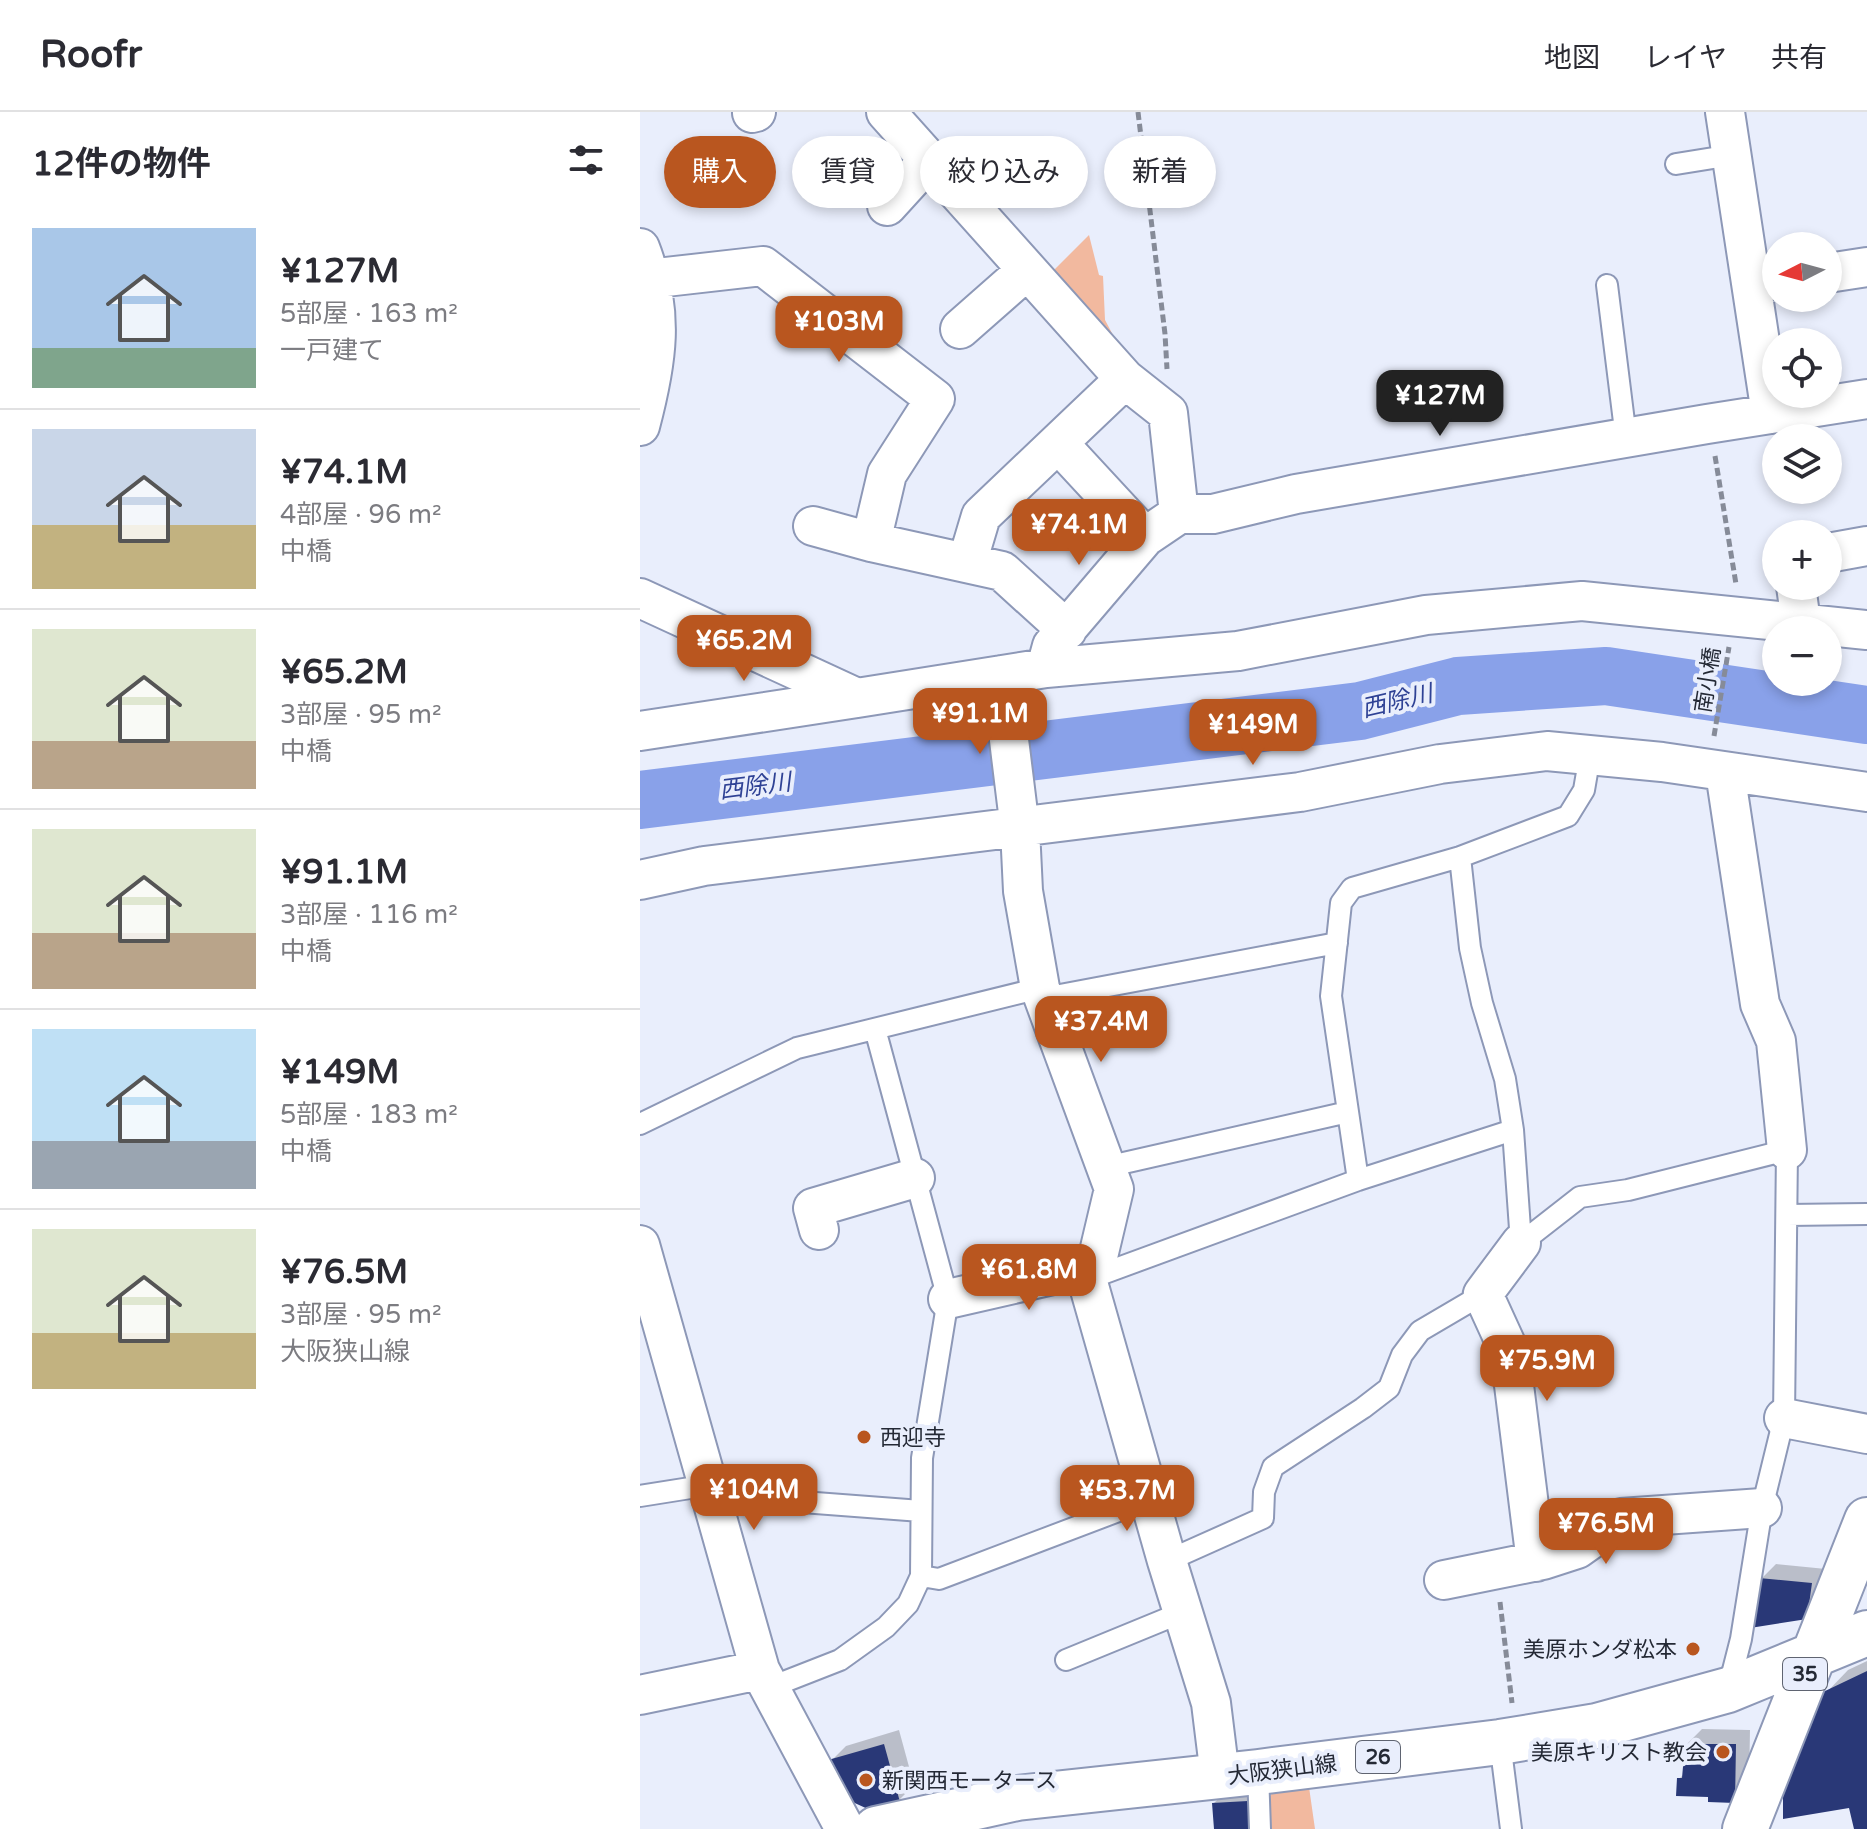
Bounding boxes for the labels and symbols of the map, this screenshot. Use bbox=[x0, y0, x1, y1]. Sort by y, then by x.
north arrow bbox=[1762, 232, 1842, 312]
pin: ¥103M bbox=[783, 296, 895, 364]
pin: ¥127M bbox=[1384, 370, 1496, 438]
pin: ¥74.1M bbox=[1014, 499, 1144, 567]
pin: ¥65.2M bbox=[679, 615, 809, 683]
street label: 南小橋 bbox=[1690, 646, 1726, 715]
water label: 西除川 bbox=[1359, 679, 1438, 724]
pin: ¥91.1M bbox=[915, 688, 1045, 756]
pin: ¥149M bbox=[1197, 699, 1309, 767]
water label: 西除川 bbox=[718, 767, 796, 805]
pin: ¥37.4M bbox=[1036, 996, 1166, 1064]
pin: ¥61.8M bbox=[964, 1244, 1094, 1312]
pin: ¥75.9M bbox=[1482, 1335, 1612, 1403]
place label: 西迎寺 bbox=[880, 1425, 946, 1451]
marker: 西迎寺 bbox=[855, 1428, 873, 1446]
pin: ¥104M bbox=[698, 1464, 810, 1532]
pin: ¥53.7M bbox=[1062, 1465, 1192, 1533]
pin: ¥76.5M bbox=[1541, 1498, 1671, 1566]
place label: 美原ホンダ松本 bbox=[1523, 1637, 1677, 1663]
marker: 美原ホンダ松本 bbox=[1684, 1640, 1702, 1658]
road number: 35 bbox=[1783, 1658, 1827, 1690]
place label: 美原キリスト教会 bbox=[1531, 1740, 1707, 1766]
road number: 26 bbox=[1356, 1741, 1400, 1773]
marker: 美原キリスト教会 bbox=[1714, 1743, 1732, 1761]
street label: 大阪狭山線 bbox=[1226, 1750, 1338, 1790]
place label: 新関西モータース bbox=[882, 1768, 1057, 1794]
marker: 新関西モータース bbox=[857, 1771, 875, 1789]

